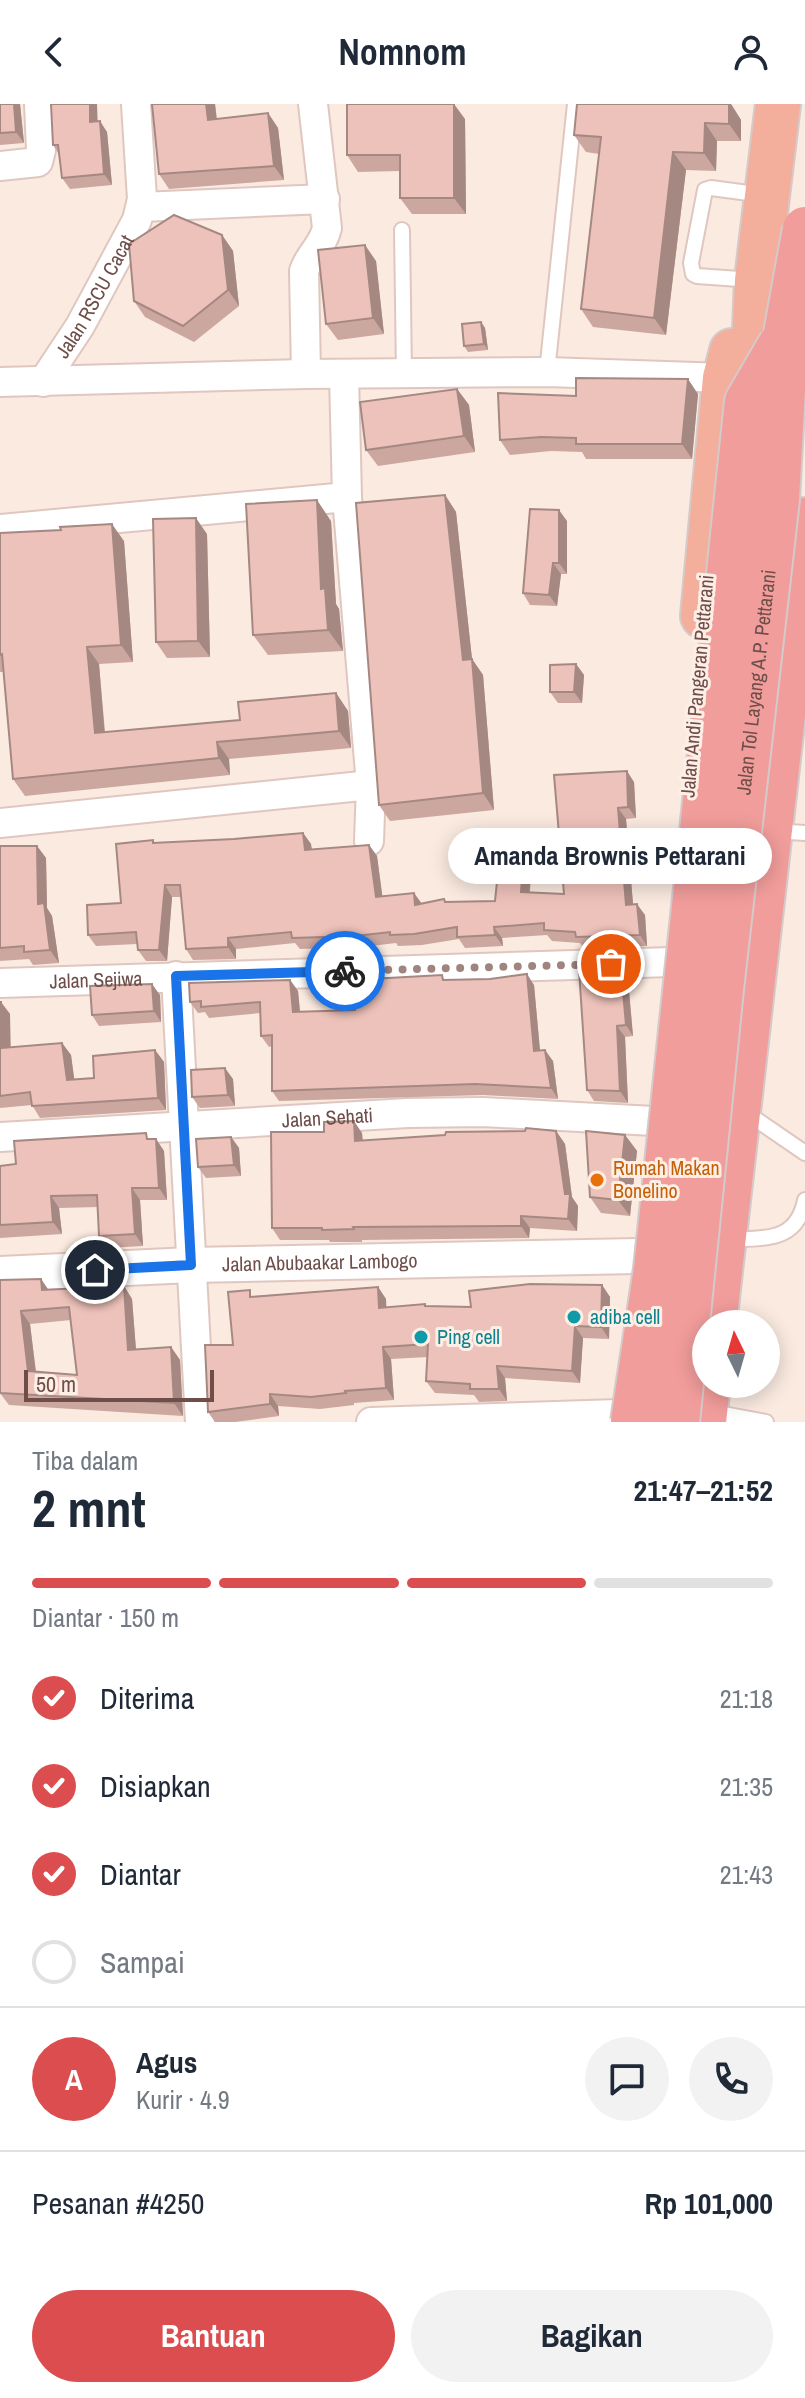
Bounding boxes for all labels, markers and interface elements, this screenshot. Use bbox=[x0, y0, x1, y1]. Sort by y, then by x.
text: Nomnom bbox=[339, 28, 466, 76]
icon: back bbox=[32, 30, 76, 74]
icon: person bbox=[729, 30, 773, 74]
street label: Jalan RSCU Cacat bbox=[48, 229, 140, 363]
street label: Jalan Tol Layang A.P. Pettarani bbox=[729, 568, 782, 796]
street label: Jalan Andi Pangeran Pettarani bbox=[673, 574, 720, 798]
callout: Amanda Brownis Pettarani bbox=[449, 828, 773, 884]
text: Amanda Brownis Pettarani bbox=[474, 838, 746, 873]
pin bbox=[577, 930, 645, 998]
courier bbox=[305, 931, 385, 1011]
icon: bag bbox=[589, 942, 633, 986]
icon: bike bbox=[323, 949, 367, 993]
street label: Jalan Sejiwa bbox=[49, 965, 143, 994]
street label: Jalan Sehati bbox=[281, 1101, 374, 1133]
place label: Rumah Makan Bonelino bbox=[613, 1154, 720, 1204]
marker: Rumah Makan Bonelino bbox=[588, 1171, 606, 1189]
pin bbox=[61, 1236, 129, 1304]
street label: Jalan Abubaakar Lambogo bbox=[222, 1246, 418, 1277]
icon: home bbox=[73, 1248, 117, 1292]
place label: adiba cell bbox=[590, 1303, 660, 1330]
marker: adiba cell bbox=[565, 1308, 583, 1326]
north arrow bbox=[692, 1310, 780, 1398]
map controls bbox=[692, 1310, 780, 1398]
place label: Ping cell bbox=[437, 1323, 500, 1350]
marker: Ping cell bbox=[412, 1328, 430, 1346]
scale bar bbox=[24, 1366, 214, 1402]
text: 50 m bbox=[36, 1369, 76, 1399]
text: Tiba dalam bbox=[32, 1443, 138, 1478]
text: 21:47–21:52 bbox=[634, 1470, 773, 1510]
text: 2 mnt bbox=[32, 1473, 146, 1543]
text: Diantar · 150 m bbox=[32, 1600, 179, 1635]
icon: check bbox=[32, 1676, 76, 1720]
text: Diterima bbox=[100, 1678, 194, 1718]
text: 21:18 bbox=[720, 1681, 773, 1716]
icon: check bbox=[32, 1764, 76, 1808]
text: Disiapkan bbox=[100, 1766, 211, 1806]
text: 21:35 bbox=[720, 1769, 773, 1804]
icon: check bbox=[32, 1852, 76, 1896]
text: Diantar bbox=[100, 1854, 181, 1894]
text: 21:43 bbox=[720, 1857, 773, 1892]
text: Sampai bbox=[100, 1942, 185, 1982]
button: chat bbox=[585, 2037, 669, 2121]
button: phone bbox=[689, 2037, 773, 2121]
text: Agus bbox=[136, 2042, 198, 2082]
text: A bbox=[65, 2059, 83, 2099]
text: Kurir · 4.9 bbox=[136, 2082, 230, 2117]
text: Pesanan #4250 bbox=[32, 2183, 204, 2223]
text: Rp 101,000 bbox=[644, 2183, 773, 2223]
button: Bantuan bbox=[32, 2290, 395, 2382]
button: Bagikan bbox=[411, 2290, 773, 2382]

